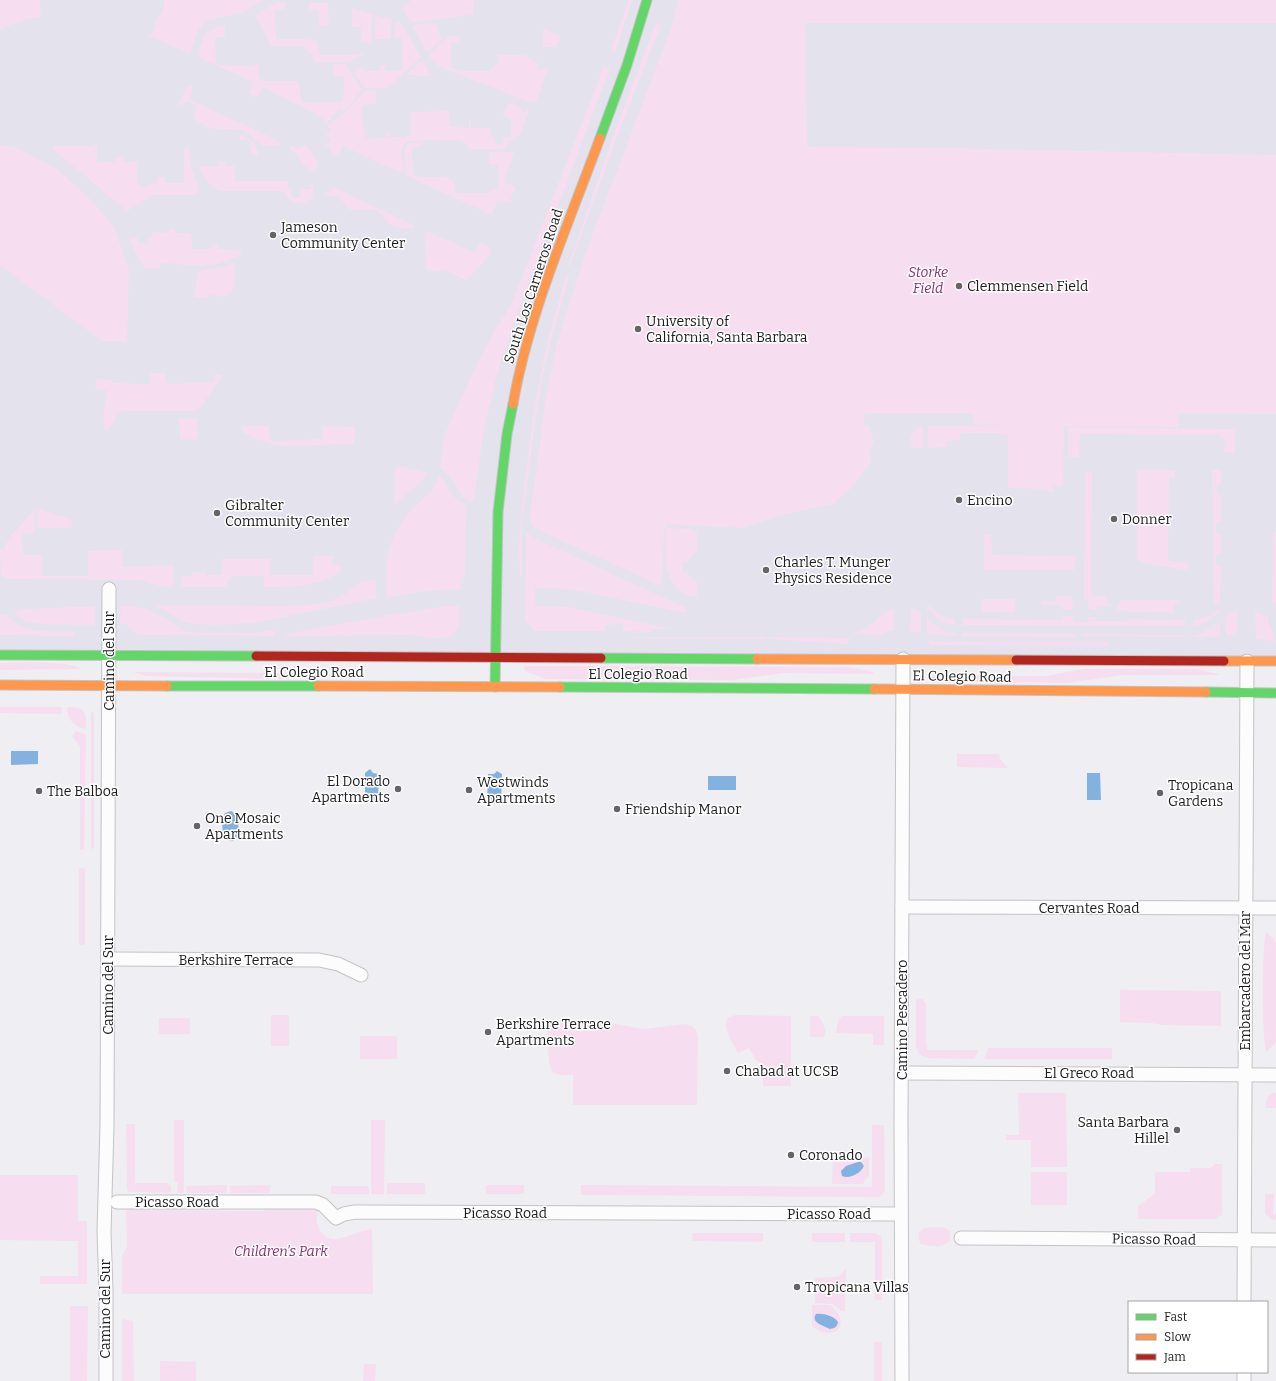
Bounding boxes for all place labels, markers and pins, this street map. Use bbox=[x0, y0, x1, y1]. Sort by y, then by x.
place label: Jameson Community Center bbox=[280, 219, 405, 252]
marker: Jameson Community Center bbox=[268, 230, 278, 240]
place label: Clemmensen Field bbox=[967, 278, 1088, 295]
marker: Clemmensen Field bbox=[954, 281, 964, 291]
place label: University of California, Santa Barbara bbox=[646, 313, 808, 346]
marker: University of California, Santa Barbara bbox=[633, 324, 643, 334]
place label: Encino bbox=[967, 492, 1013, 509]
marker: Encino bbox=[954, 495, 964, 505]
place label: Gibralter Community Center bbox=[225, 497, 349, 530]
marker: Gibralter Community Center bbox=[212, 508, 222, 518]
place label: Donner bbox=[1122, 511, 1172, 528]
marker: Donner bbox=[1109, 514, 1119, 524]
place label: Charles T. Munger Physics Residence bbox=[774, 554, 892, 587]
marker: Charles T. Munger Physics Residence bbox=[761, 565, 771, 575]
place label: El Dorado Apartments bbox=[312, 773, 390, 806]
place label: Westwinds Apartments bbox=[477, 774, 555, 807]
place label: Tropicana Gardens bbox=[1168, 777, 1234, 810]
place label: The Balboa bbox=[47, 783, 119, 800]
marker: El Dorado Apartments bbox=[393, 784, 403, 794]
marker: Westwinds Apartments bbox=[464, 785, 474, 795]
marker: The Balboa bbox=[34, 786, 44, 796]
marker: Tropicana Gardens bbox=[1155, 788, 1165, 798]
place label: Friendship Manor bbox=[625, 801, 741, 818]
marker: Friendship Manor bbox=[612, 804, 622, 814]
place label: One Mosaic Apartments bbox=[205, 810, 283, 843]
marker: One Mosaic Apartments bbox=[192, 821, 202, 831]
place label: Berkshire Terrace Apartments bbox=[496, 1016, 611, 1049]
marker: Berkshire Terrace Apartments bbox=[483, 1027, 493, 1037]
place label: Chabad at UCSB bbox=[735, 1063, 839, 1080]
marker: Chabad at UCSB bbox=[722, 1066, 732, 1076]
place label: Santa Barbara Hillel bbox=[1078, 1114, 1169, 1147]
marker: Santa Barbara Hillel bbox=[1172, 1125, 1182, 1135]
place label: Coronado bbox=[799, 1147, 862, 1164]
marker: Coronado bbox=[786, 1150, 796, 1160]
place label: Tropicana Villas bbox=[805, 1279, 909, 1296]
marker: Tropicana Villas bbox=[792, 1282, 802, 1292]

